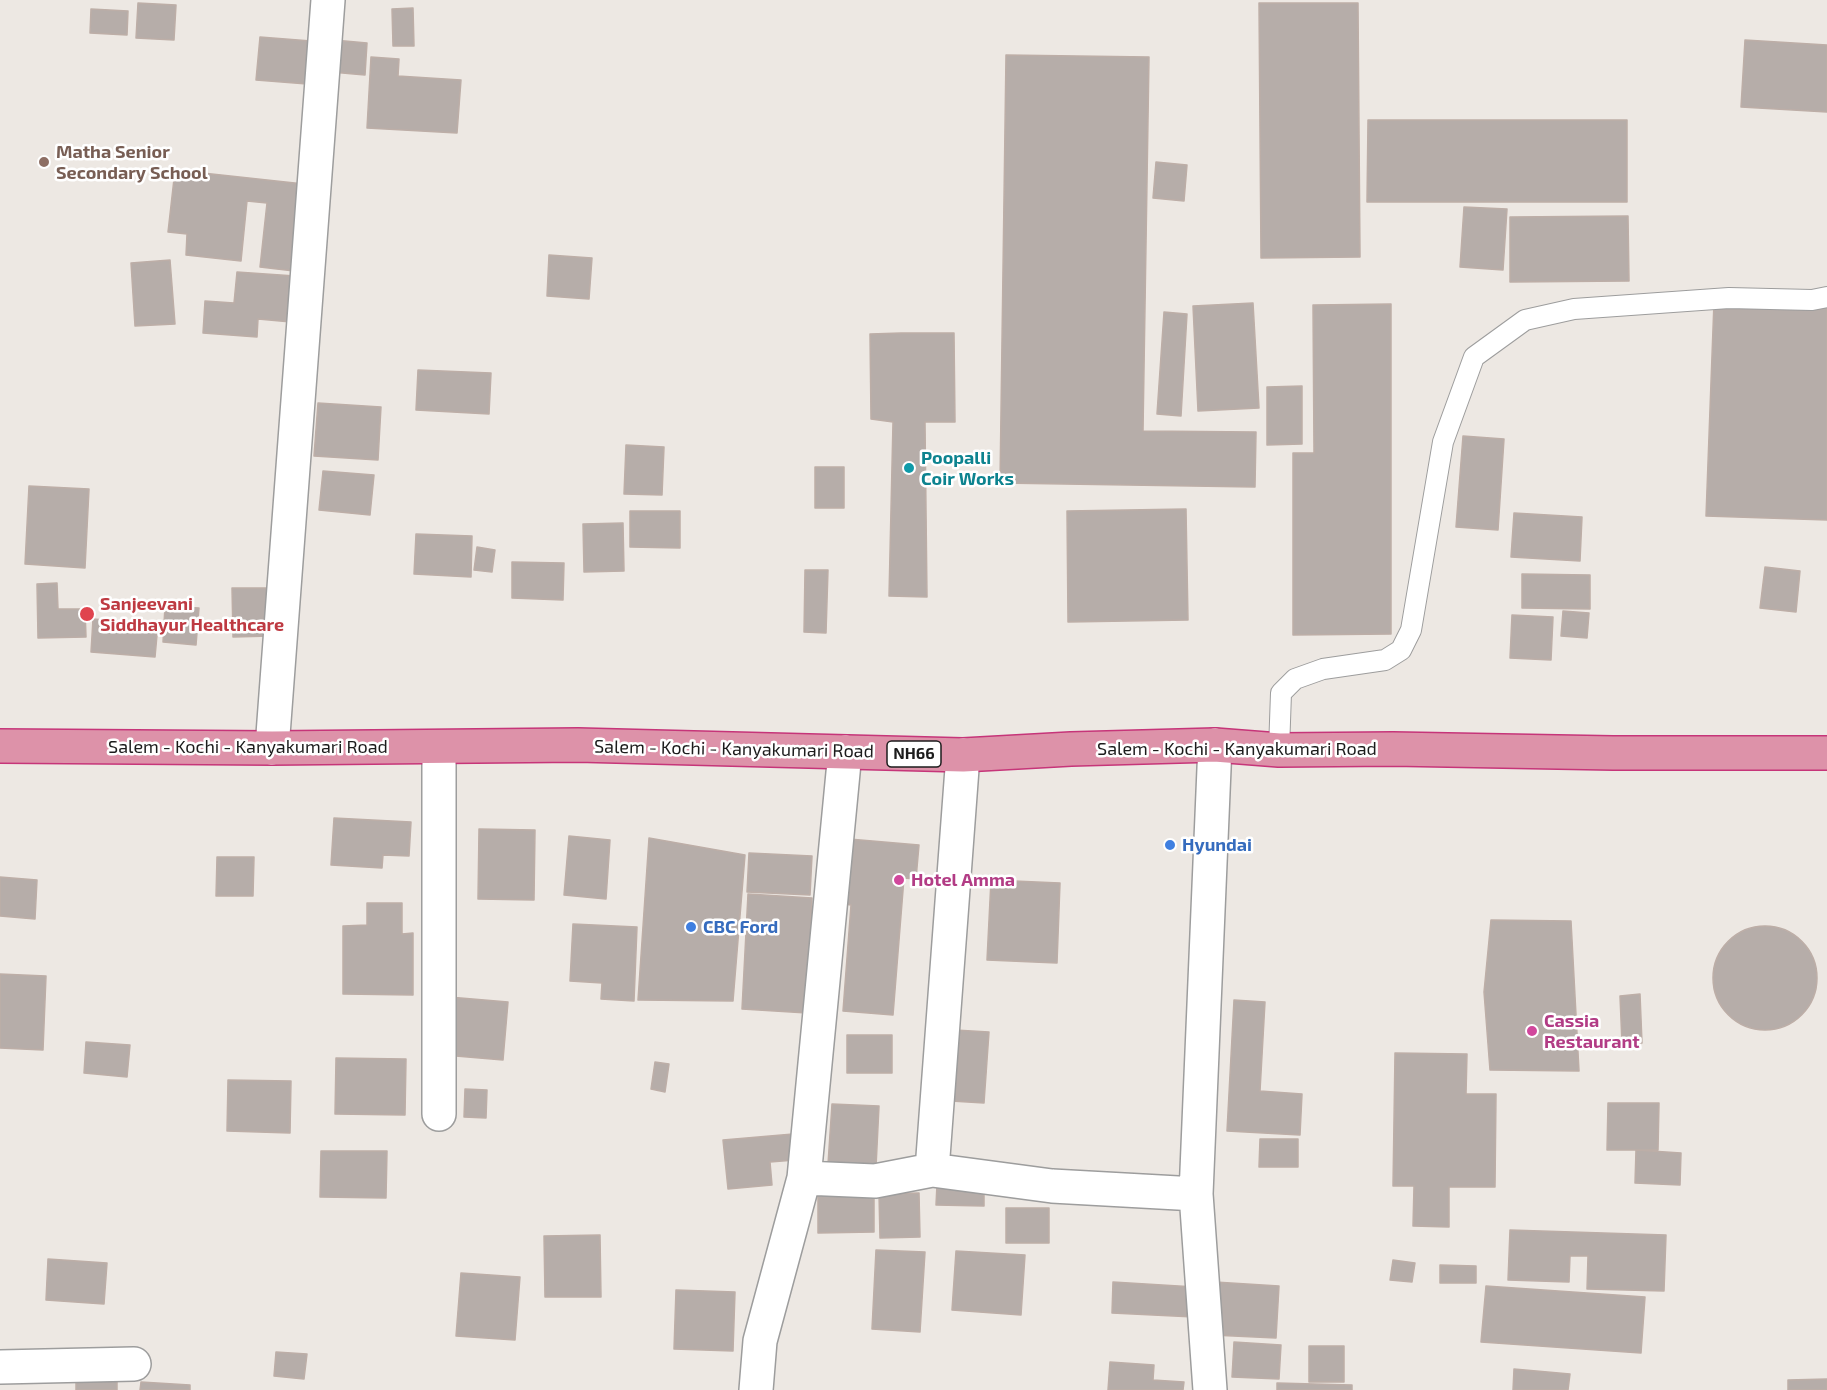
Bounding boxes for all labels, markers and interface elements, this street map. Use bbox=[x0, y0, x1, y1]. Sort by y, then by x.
place label: Matha Senior Secondary School bbox=[56, 141, 208, 184]
marker: Matha Senior Secondary School bbox=[37, 155, 51, 169]
place label: Poopalli Coir Works bbox=[921, 447, 1014, 490]
marker: Poopalli Coir Works bbox=[902, 461, 916, 475]
place label: Sanjeevani Siddhayur Healthcare bbox=[100, 593, 284, 636]
marker: Sanjeevani Siddhayur Healthcare bbox=[78, 605, 96, 623]
street label: Salem - Kochi - Kanyakumari Road bbox=[108, 736, 388, 758]
street label: Salem - Kochi - Kanyakumari Road bbox=[594, 736, 874, 762]
street label: Salem - Kochi - Kanyakumari Road bbox=[1097, 738, 1377, 760]
road number: NH66 bbox=[887, 741, 941, 767]
place label: Hyundai bbox=[1182, 834, 1252, 856]
marker: Hyundai bbox=[1163, 838, 1177, 852]
place label: Hotel Amma bbox=[911, 869, 1015, 891]
marker: Hotel Amma bbox=[892, 873, 906, 887]
place label: CBC Ford bbox=[703, 916, 778, 938]
marker: CBC Ford bbox=[684, 920, 698, 934]
place label: Cassia Restaurant bbox=[1544, 1010, 1640, 1052]
marker: Cassia Restaurant bbox=[1525, 1024, 1539, 1038]

